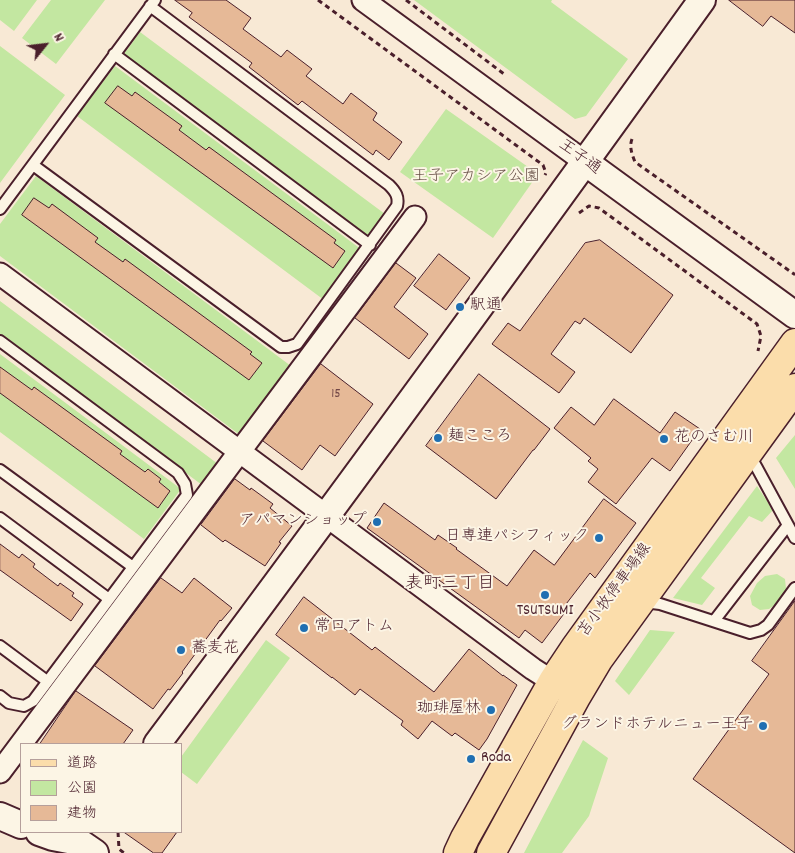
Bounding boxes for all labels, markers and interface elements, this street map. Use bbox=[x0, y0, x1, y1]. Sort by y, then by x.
north arrow bbox=[20, 20, 70, 70]
text: N bbox=[48, 30, 69, 46]
street label: 王子通 bbox=[554, 136, 604, 180]
park label: 王子アカシア公園 bbox=[412, 168, 540, 188]
place label: 駅通 bbox=[470, 297, 502, 317]
marker: 駅通 bbox=[454, 301, 466, 313]
house number: 15 bbox=[331, 387, 341, 403]
place label: 麺こころ bbox=[448, 428, 512, 448]
place label: 花のさむ川 bbox=[674, 429, 754, 449]
marker: 麺こころ bbox=[432, 432, 444, 444]
marker: 花のさむ川 bbox=[658, 433, 670, 445]
place label: アパマンショップ bbox=[239, 512, 367, 532]
marker: アパマンショップ bbox=[371, 516, 383, 528]
place label: 日専連パシフィック bbox=[445, 528, 589, 548]
marker: 日専連パシフィック bbox=[593, 532, 605, 544]
street label: 苫小牧停車場線 bbox=[575, 540, 657, 642]
district label: 表町三丁目 bbox=[405, 575, 495, 597]
marker: TSUTSUMI bbox=[539, 589, 551, 601]
place label: TSUTSUMI bbox=[517, 602, 573, 622]
place label: 常口アトム bbox=[314, 618, 394, 638]
marker: 常口アトム bbox=[298, 622, 310, 634]
place label: 蕎麦花 bbox=[191, 640, 239, 660]
marker: 蕎麦花 bbox=[175, 644, 187, 656]
place label: 珈琲屋林 bbox=[417, 700, 481, 720]
marker: 珈琲屋林 bbox=[485, 704, 497, 716]
place label: グランドホテルニュー王子 bbox=[561, 716, 753, 736]
marker: グランドホテルニュー王子 bbox=[757, 720, 769, 732]
legend bbox=[20, 743, 182, 833]
place label: Roda bbox=[481, 749, 511, 769]
text: 道路 bbox=[67, 753, 97, 775]
marker: Roda bbox=[465, 753, 477, 765]
text: 公園 bbox=[67, 778, 97, 800]
text: 建物 bbox=[67, 803, 97, 825]

